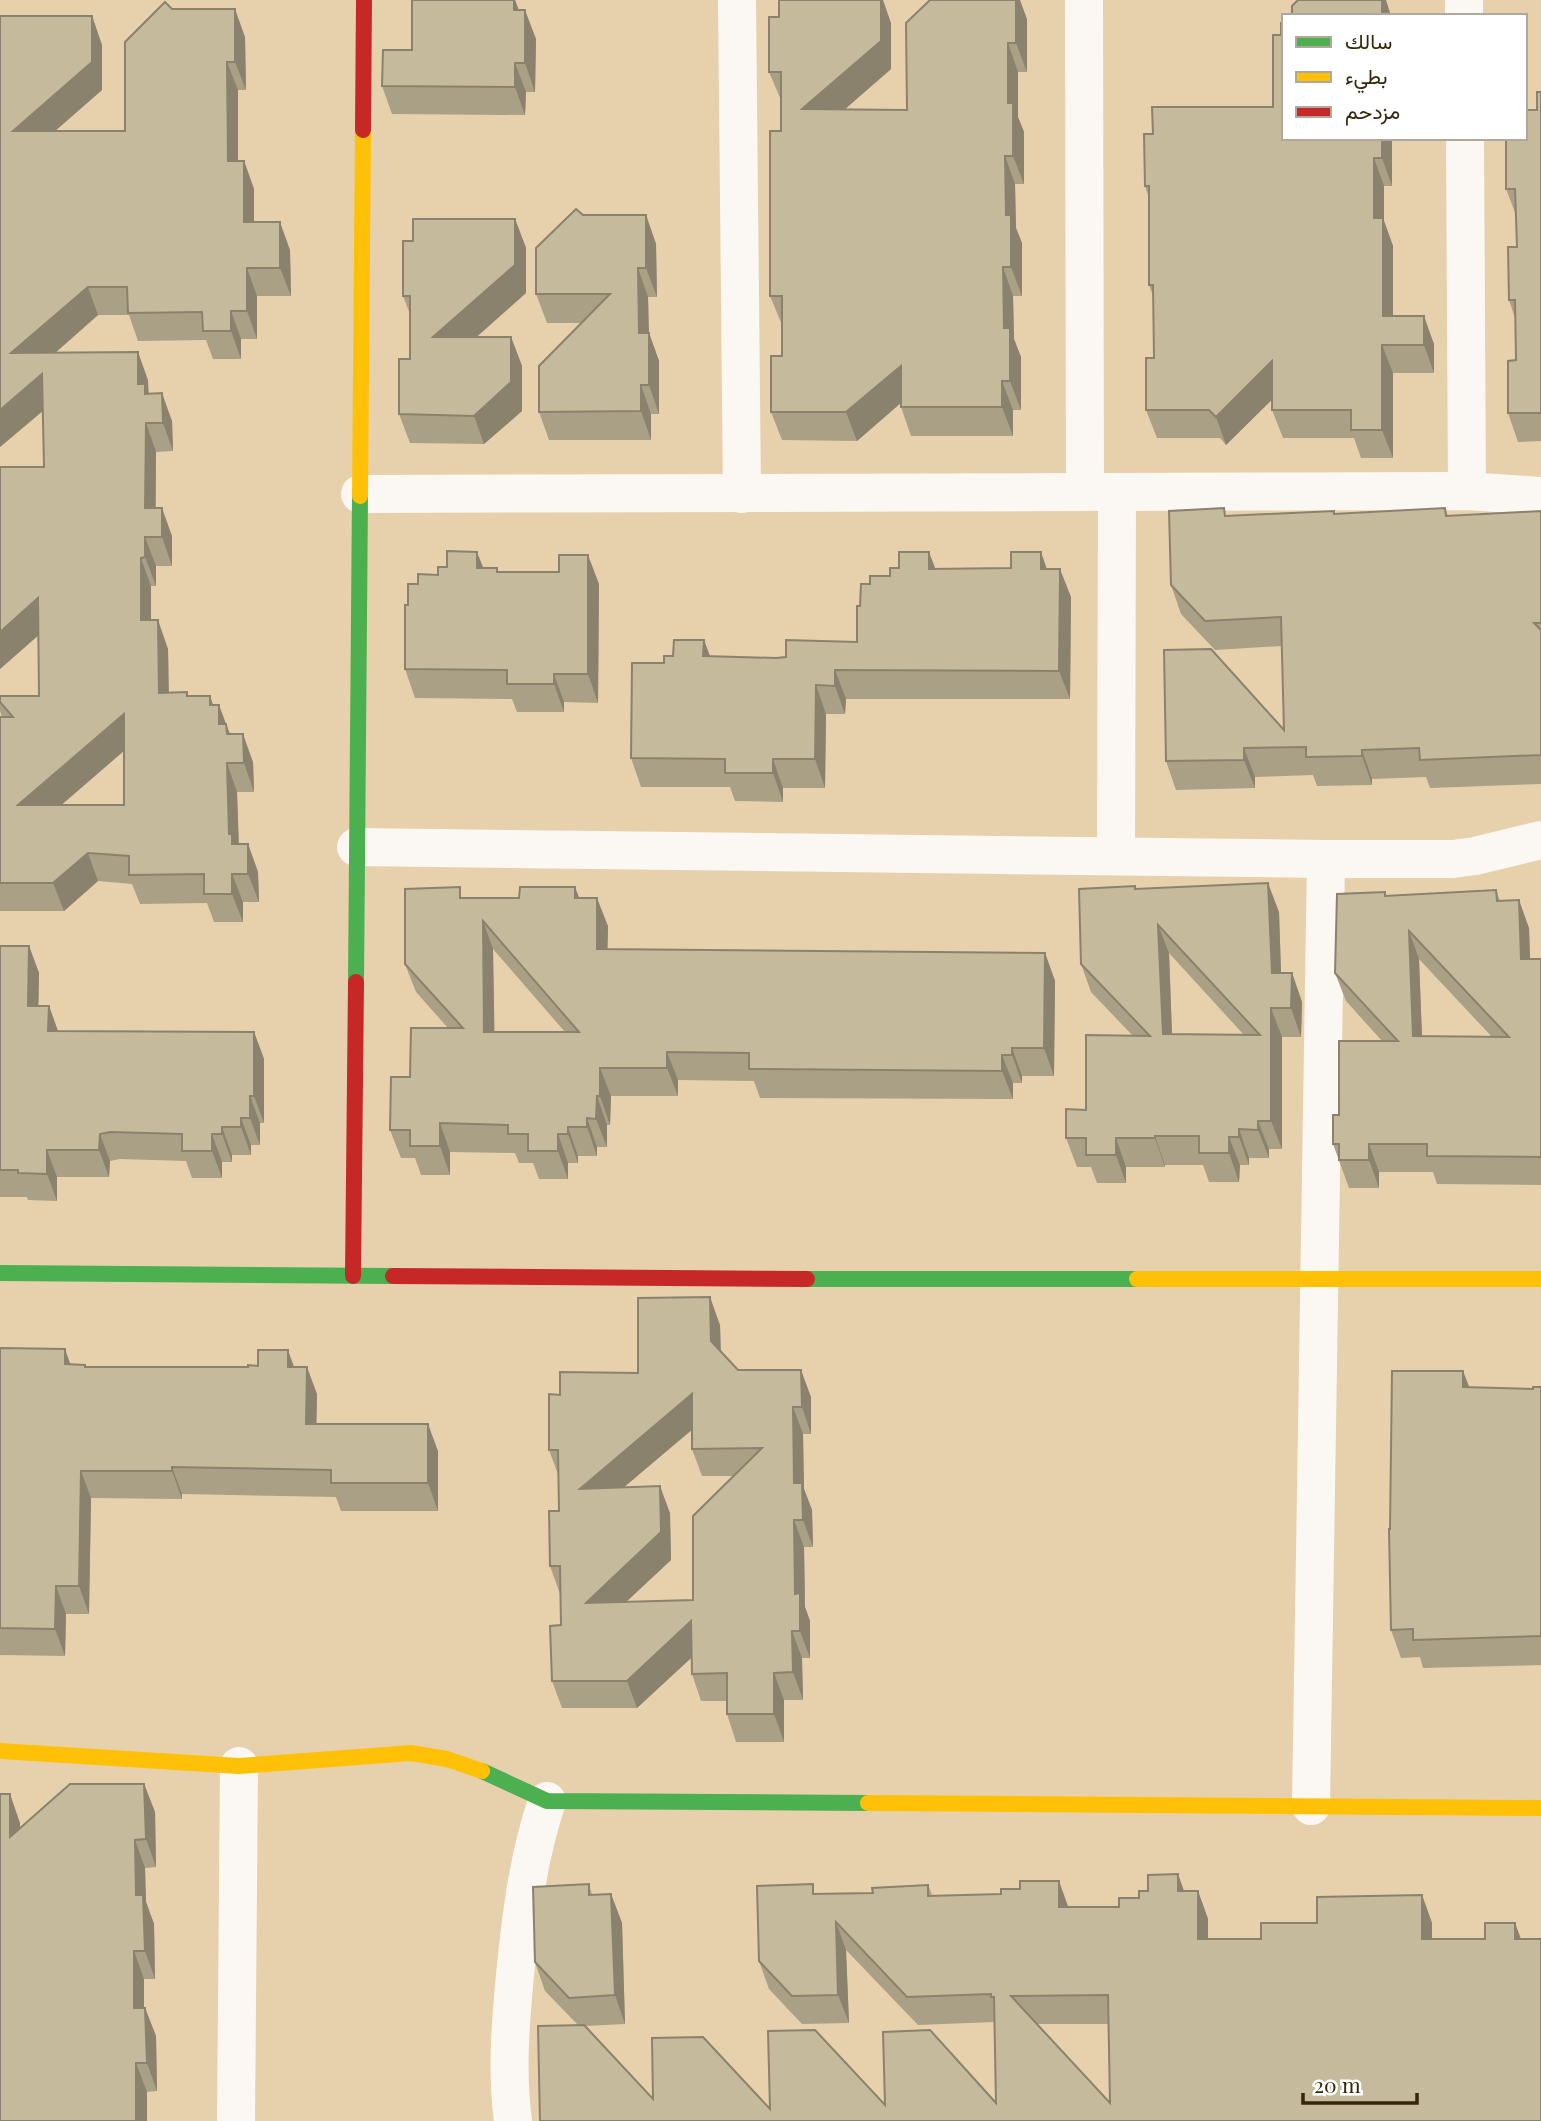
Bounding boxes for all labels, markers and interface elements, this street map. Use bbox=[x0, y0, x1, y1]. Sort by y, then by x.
legend bbox=[1282, 14, 1527, 140]
text: سالك bbox=[1345, 26, 1392, 54]
text: بطيء bbox=[1345, 61, 1388, 94]
text: مزدحم bbox=[1345, 96, 1400, 126]
scale bar bbox=[1303, 2062, 1417, 2106]
text: 20 m bbox=[1314, 2070, 1361, 2098]

